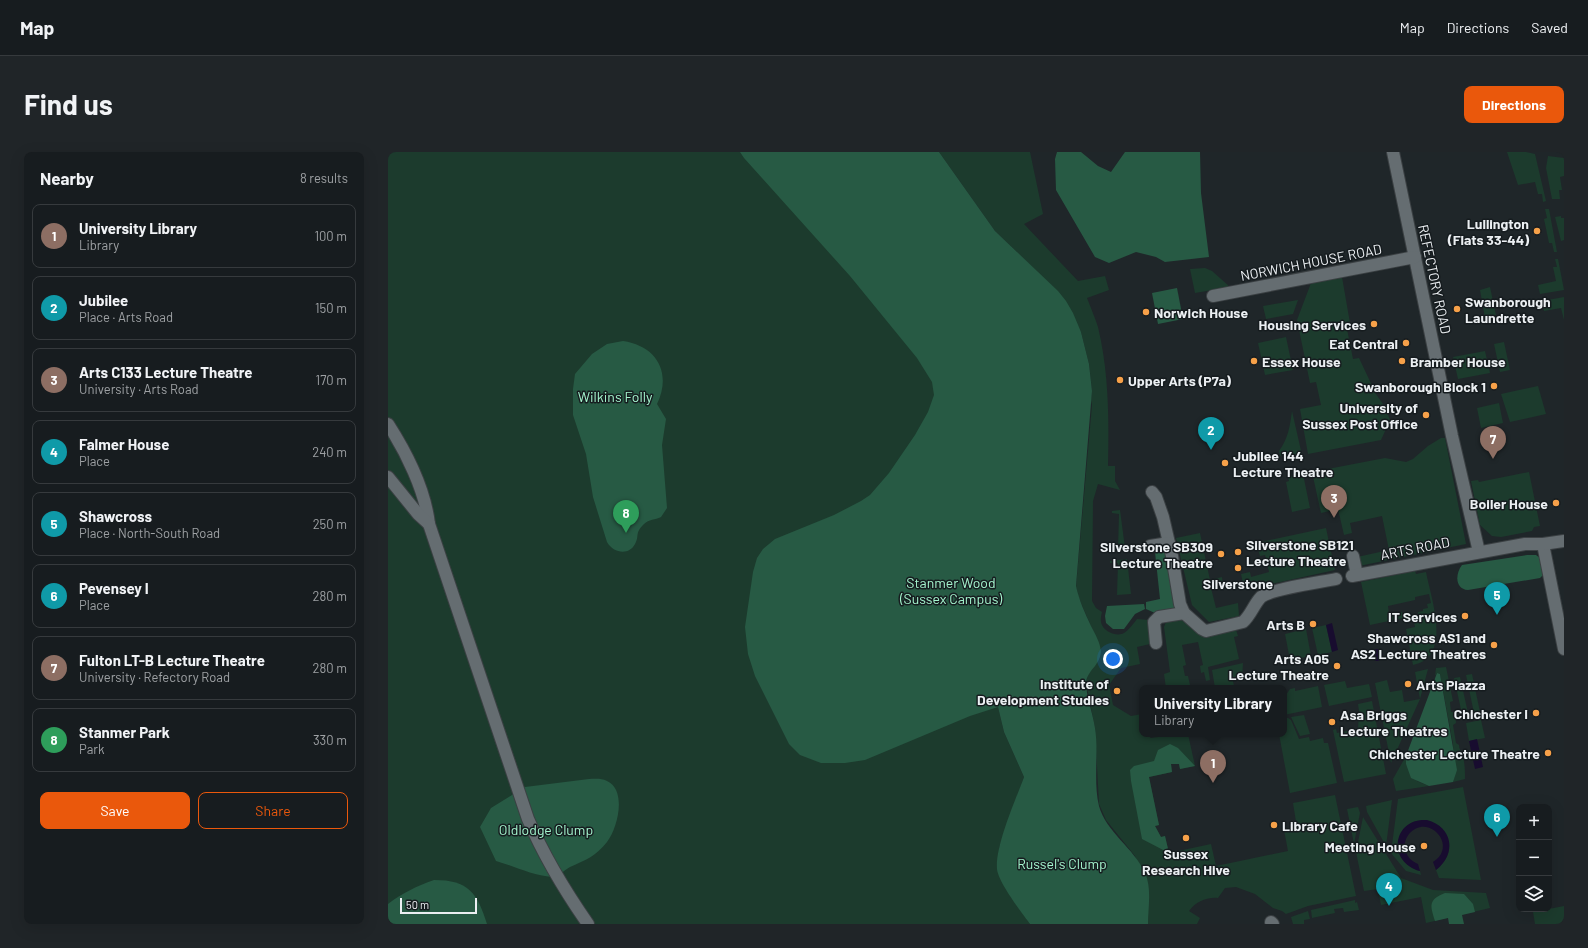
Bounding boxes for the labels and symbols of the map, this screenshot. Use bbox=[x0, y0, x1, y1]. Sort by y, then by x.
place label: Lullington (Flats 33-44) bbox=[1447, 215, 1529, 248]
street label: REFECTORY ROAD bbox=[1415, 223, 1455, 335]
marker: Lullington (Flats 33-44) bbox=[1532, 226, 1542, 236]
street label: NORWICH HOUSE ROAD bbox=[1239, 240, 1383, 284]
place label: Swanborough Laundrette bbox=[1465, 293, 1551, 326]
place label: Norwich House bbox=[1154, 304, 1248, 321]
marker: Swanborough Laundrette bbox=[1452, 304, 1462, 314]
marker: Norwich House bbox=[1141, 307, 1151, 317]
place label: Housing Services bbox=[1259, 316, 1366, 333]
marker: Housing Services bbox=[1369, 319, 1379, 329]
place label: Eat Central bbox=[1329, 335, 1398, 352]
marker: Eat Central bbox=[1401, 338, 1411, 348]
place label: Essex House bbox=[1262, 353, 1341, 370]
place label: Bramber House bbox=[1410, 353, 1506, 370]
marker: Essex House bbox=[1249, 356, 1259, 366]
marker: Bramber House bbox=[1397, 356, 1407, 366]
place label: Upper Arts (P7a) bbox=[1128, 372, 1231, 389]
marker: Upper Arts (P7a) bbox=[1115, 375, 1125, 385]
place label: Swanborough Block 1 bbox=[1355, 378, 1486, 395]
marker: Swanborough Block 1 bbox=[1489, 381, 1499, 391]
park label: Wilkins Folly bbox=[578, 388, 653, 405]
place label: University of Sussex Post Office bbox=[1302, 399, 1418, 432]
marker: University of Sussex Post Office bbox=[1421, 410, 1431, 420]
pin: 2 bbox=[1198, 417, 1224, 450]
pin: 7 bbox=[1480, 426, 1506, 459]
place label: Jubilee 144 Lecture Theatre bbox=[1233, 447, 1334, 480]
marker: Jubilee 144 Lecture Theatre bbox=[1220, 458, 1230, 468]
pin: 3 bbox=[1321, 485, 1347, 518]
place label: Boiler House bbox=[1470, 495, 1548, 512]
marker: Boiler House bbox=[1551, 498, 1561, 508]
pin: 8 bbox=[613, 500, 639, 533]
street label: ARTS ROAD bbox=[1379, 533, 1451, 563]
place label: Silverstone SB121 Lecture Theatre bbox=[1246, 536, 1354, 569]
place label: Silverstone SB309 Lecture Theatre bbox=[1100, 538, 1213, 571]
marker: Silverstone SB121 Lecture Theatre bbox=[1233, 547, 1243, 557]
marker: Silverstone SB309 Lecture Theatre bbox=[1216, 549, 1226, 559]
marker: Silverstone bbox=[1233, 563, 1243, 573]
park label: Stanmer Wood (Sussex Campus) bbox=[899, 574, 1002, 607]
place label: Silverstone bbox=[1203, 575, 1274, 592]
pin: 5 bbox=[1484, 582, 1510, 615]
place label: IT Services bbox=[1388, 608, 1457, 625]
marker: IT Services bbox=[1460, 611, 1470, 621]
place label: Arts B bbox=[1266, 616, 1305, 633]
marker: Arts B bbox=[1308, 619, 1318, 629]
place label: Shawcross AS1 and AS2 Lecture Theatres bbox=[1351, 629, 1486, 662]
marker: Shawcross AS1 and AS2 Lecture Theatres bbox=[1489, 640, 1499, 650]
your location bbox=[1103, 649, 1123, 669]
place label: Arts A05 Lecture Theatre bbox=[1228, 650, 1329, 683]
marker: Arts A05 Lecture Theatre bbox=[1332, 661, 1342, 671]
place label: Institute of Development Studies bbox=[977, 675, 1109, 708]
place label: Arts Piazza bbox=[1416, 676, 1486, 693]
marker: Arts Piazza bbox=[1403, 679, 1413, 689]
marker: Institute of Development Studies bbox=[1112, 686, 1122, 696]
place label: Chichester I bbox=[1454, 705, 1528, 722]
place label: Asa Briggs Lecture Theatres bbox=[1340, 706, 1447, 739]
marker: Chichester I bbox=[1531, 708, 1541, 718]
marker: Asa Briggs Lecture Theatres bbox=[1327, 717, 1337, 727]
place label: Chichester Lecture Theatre bbox=[1369, 745, 1540, 762]
marker: Chichester Lecture Theatre bbox=[1543, 748, 1553, 758]
pin: 1 bbox=[1200, 750, 1226, 783]
pin: 6 bbox=[1484, 804, 1510, 837]
place label: Library Cafe bbox=[1282, 817, 1358, 834]
marker: Library Cafe bbox=[1269, 820, 1279, 830]
park label: Oldlodge Clump bbox=[499, 821, 593, 838]
marker: Sussex Research Hive bbox=[1181, 833, 1191, 843]
place label: Meeting House bbox=[1325, 838, 1416, 855]
marker: Meeting House bbox=[1419, 841, 1429, 851]
place label: Sussex Research Hive bbox=[1142, 845, 1230, 878]
park label: Russel's Clump bbox=[1017, 855, 1107, 872]
pin: 4 bbox=[1376, 873, 1402, 906]
scale bar bbox=[400, 896, 477, 915]

